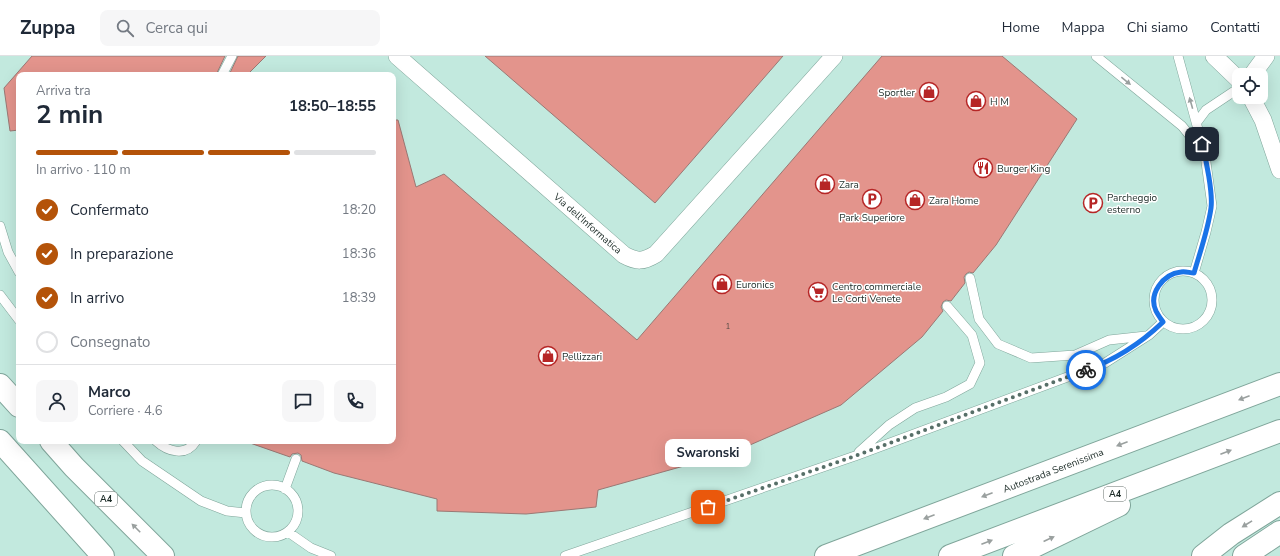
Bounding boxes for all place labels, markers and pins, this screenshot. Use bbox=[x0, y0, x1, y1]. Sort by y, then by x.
shop icon: Sportler bbox=[918, 81, 940, 103]
place label: Sportler bbox=[878, 86, 915, 100]
shop icon: H M bbox=[965, 90, 987, 112]
place label: H M bbox=[990, 95, 1009, 109]
pin bbox=[1185, 127, 1219, 161]
restaurant icon: Burger King bbox=[972, 157, 994, 179]
place label: Burger King bbox=[997, 162, 1050, 176]
shop icon: Zara bbox=[814, 173, 836, 195]
place label: Zara bbox=[839, 178, 859, 192]
parking icon: Park Superiore bbox=[861, 188, 883, 210]
shop icon: Zara Home bbox=[904, 189, 926, 211]
place label: Parcheggio esterno bbox=[1107, 191, 1158, 217]
parking icon: Parcheggio esterno bbox=[1082, 192, 1104, 214]
place label: Zara Home bbox=[929, 194, 979, 208]
place label: Park Superiore bbox=[839, 211, 905, 225]
shop icon: Euronics bbox=[711, 273, 733, 295]
place label: Euronics bbox=[736, 278, 774, 292]
place label: Centro commerciale Le Corti Venete bbox=[832, 280, 921, 306]
supermarket icon: Centro commerciale Le Corti Venete bbox=[807, 281, 829, 303]
shop icon: Pellizzari bbox=[537, 345, 559, 367]
place label: Pellizzari bbox=[562, 350, 602, 364]
callout: Swaronski bbox=[665, 439, 751, 467]
pin bbox=[691, 490, 725, 524]

